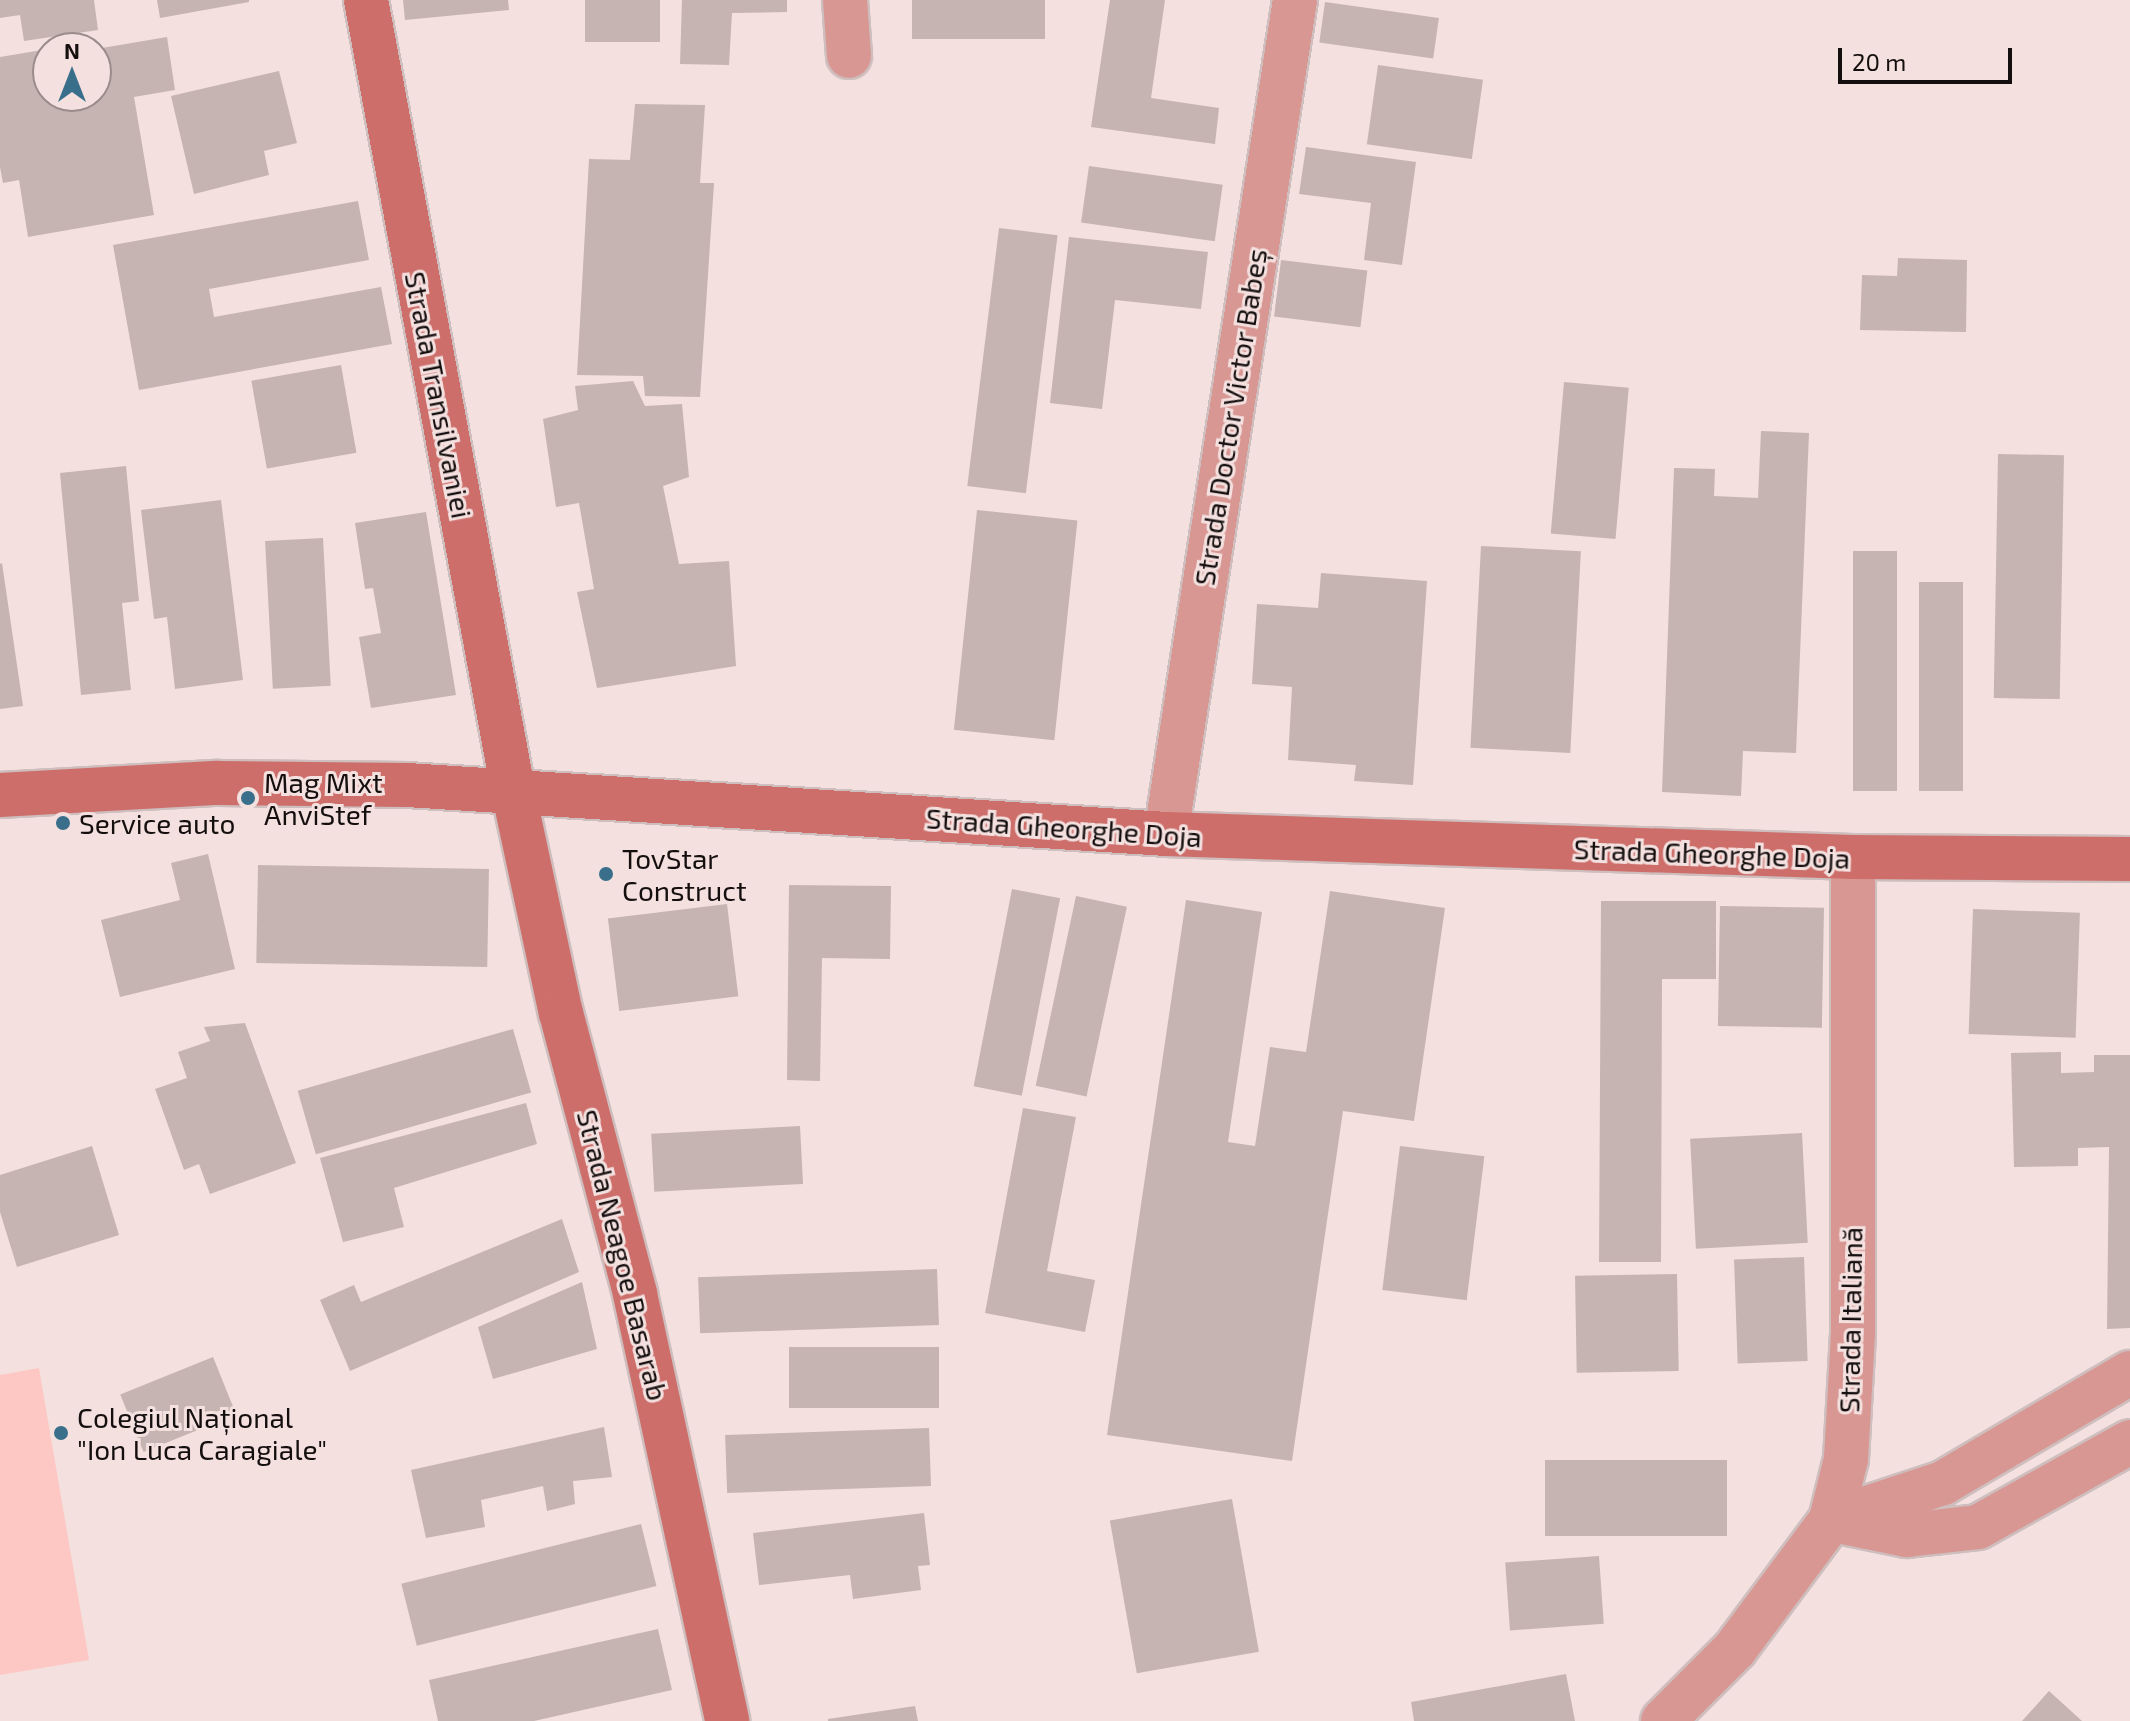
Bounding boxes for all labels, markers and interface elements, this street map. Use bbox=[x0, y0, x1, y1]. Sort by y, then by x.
north arrow bbox=[32, 32, 112, 112]
scale bar bbox=[1842, 32, 2016, 82]
text: N bbox=[64, 37, 80, 63]
text: 20 m bbox=[1852, 47, 1906, 76]
street label: Strada Doctor Victor Babeș bbox=[1187, 245, 1273, 589]
street label: Strada Transilvaniei bbox=[399, 269, 479, 521]
place label: Mag Mixt AnviStef bbox=[264, 765, 383, 831]
marker: Mag Mixt AnviStef bbox=[239, 789, 257, 807]
street label: Strada Gheorghe Doja bbox=[925, 801, 1203, 853]
place label: Service auto bbox=[79, 806, 235, 840]
marker: Service auto bbox=[54, 814, 72, 832]
street label: Strada Gheorghe Doja bbox=[1573, 831, 1851, 875]
place label: TovStar Construct bbox=[622, 841, 747, 907]
marker: TovStar Construct bbox=[597, 865, 615, 883]
street label: Strada Neagoe Basarab bbox=[571, 1106, 675, 1404]
street label: Strada Italiană bbox=[1832, 1227, 1868, 1413]
place label: Colegiul Național "Ion Luca Caragiale" bbox=[77, 1400, 327, 1466]
marker: Colegiul Național "Ion Luca Caragiale" bbox=[52, 1424, 70, 1442]

